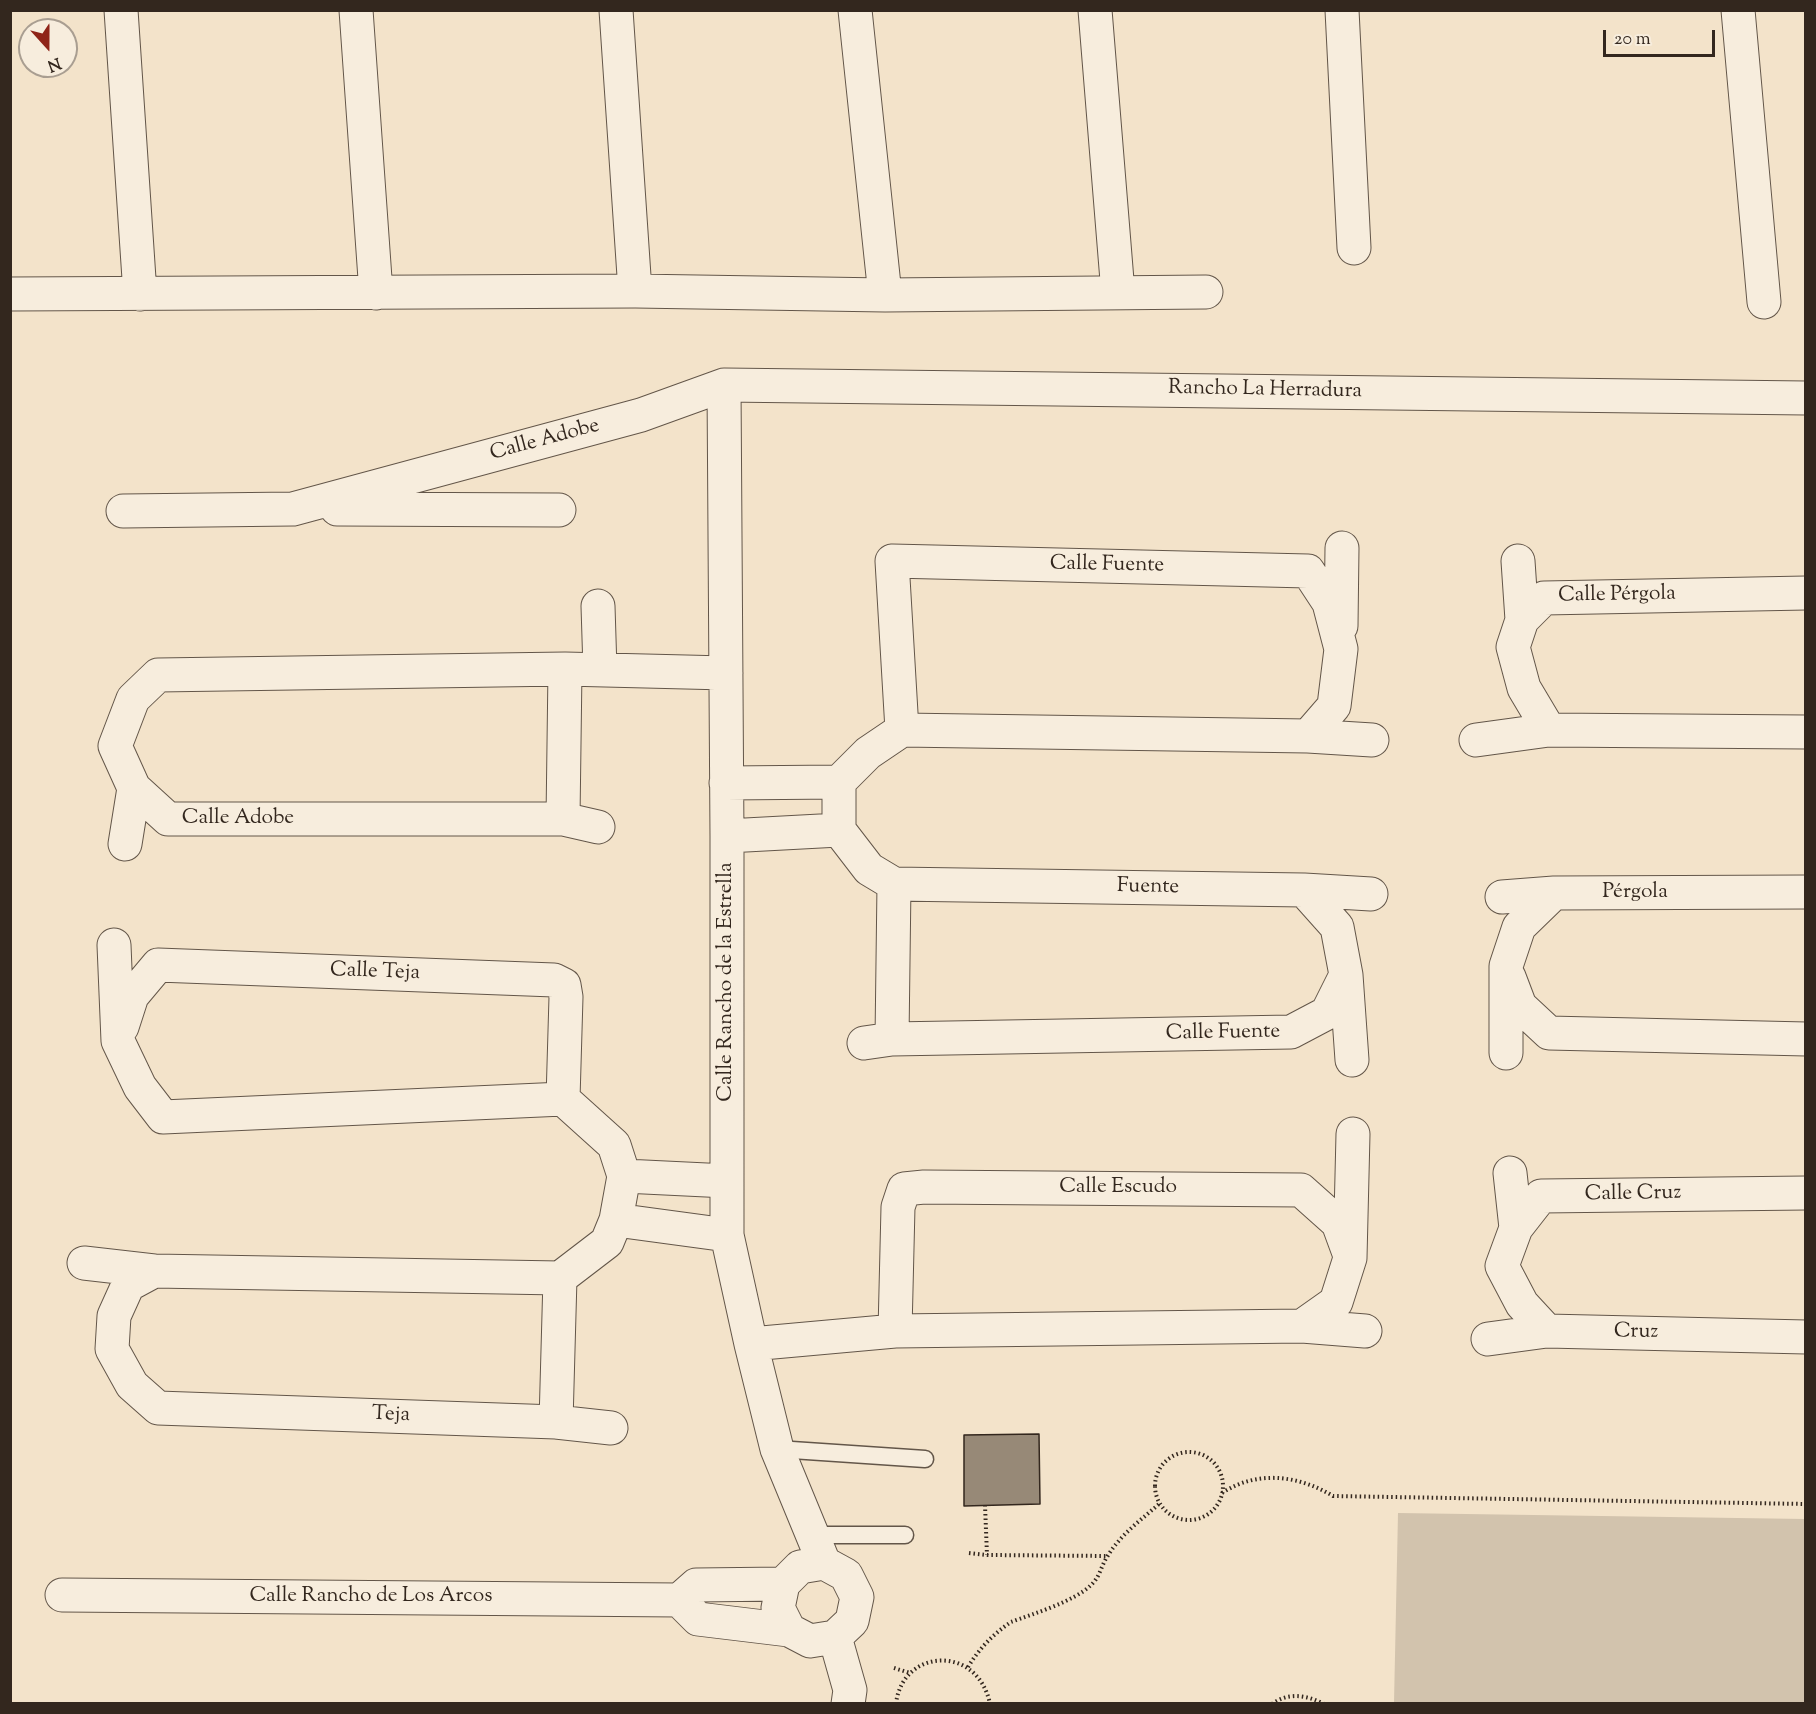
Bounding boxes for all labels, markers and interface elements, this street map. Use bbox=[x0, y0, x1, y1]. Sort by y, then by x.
north arrow bbox=[18, 18, 78, 78]
scale bar bbox=[1606, 18, 1718, 56]
text: 20 m bbox=[1614, 27, 1651, 53]
text: N bbox=[44, 50, 64, 76]
street label: Rancho La Herradura bbox=[1168, 377, 1362, 405]
street label: Calle Adobe bbox=[487, 414, 603, 468]
street label: Calle Fuente bbox=[1050, 552, 1164, 580]
street label: Calle Pérgola bbox=[1558, 582, 1676, 610]
street label: Calle Adobe bbox=[182, 806, 294, 832]
street label: Calle Rancho de la Estrella bbox=[714, 862, 740, 1102]
street label: Fuente bbox=[1117, 875, 1179, 901]
street label: Pérgola bbox=[1602, 880, 1668, 906]
street label: Calle Teja bbox=[330, 959, 420, 987]
street label: Calle Fuente bbox=[1166, 1020, 1280, 1048]
street label: Calle Escudo bbox=[1059, 1175, 1177, 1201]
street label: Calle Cruz bbox=[1584, 1182, 1682, 1208]
street label: Cruz bbox=[1614, 1320, 1658, 1346]
street label: Teja bbox=[372, 1403, 410, 1429]
street label: Calle Rancho de Los Arcos bbox=[249, 1584, 493, 1610]

